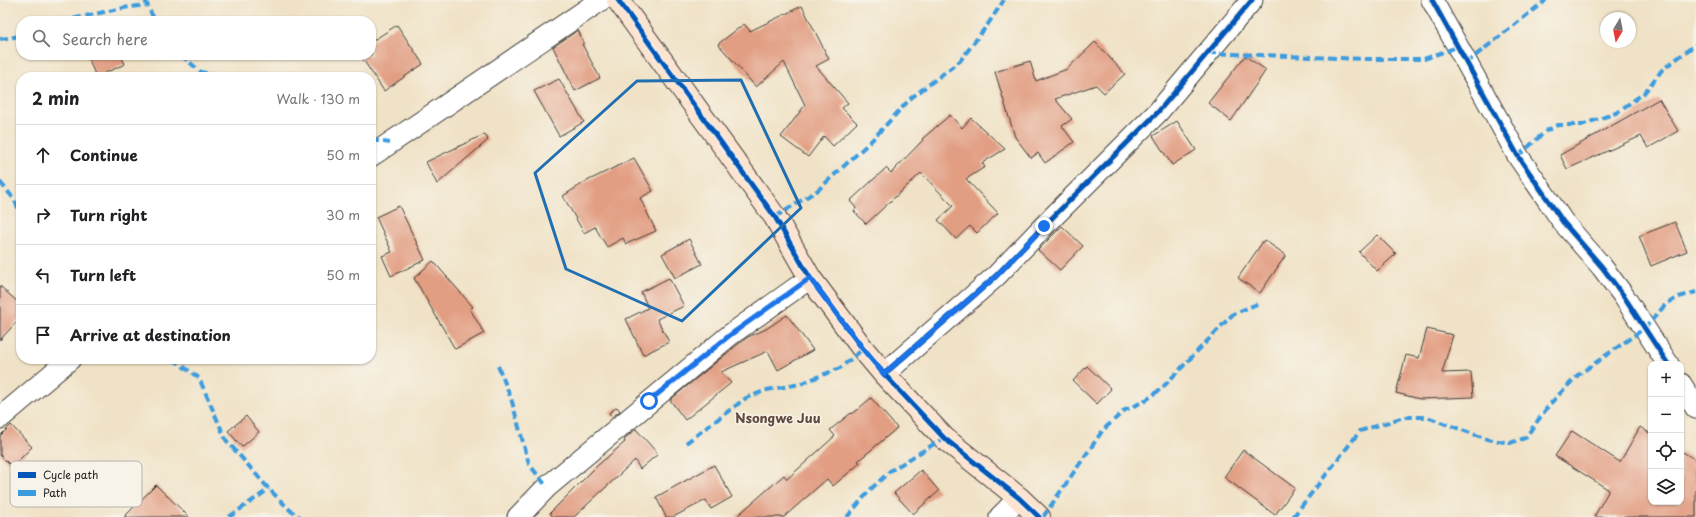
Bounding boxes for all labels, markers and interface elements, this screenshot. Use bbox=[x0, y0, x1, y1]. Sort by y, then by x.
north arrow bbox=[1600, 12, 1636, 48]
search box bbox=[16, 16, 376, 60]
icon: search bbox=[30, 27, 52, 49]
text: Search here bbox=[62, 27, 148, 50]
text: 2 min bbox=[32, 85, 79, 111]
text: Walk · 130 m bbox=[277, 89, 360, 108]
text: Continue bbox=[70, 143, 138, 166]
icon: ahead bbox=[32, 144, 54, 166]
text: 50 m bbox=[326, 145, 360, 164]
text: Turn right bbox=[70, 203, 147, 226]
icon: right bbox=[32, 204, 54, 226]
text: 30 m bbox=[326, 205, 360, 224]
route end bbox=[1035, 217, 1053, 235]
text: Turn left bbox=[70, 263, 136, 286]
icon: left bbox=[32, 264, 54, 286]
text: 50 m bbox=[326, 265, 360, 284]
text: Arrive at destination bbox=[70, 323, 231, 346]
icon: arrive bbox=[32, 324, 54, 346]
map controls bbox=[1648, 361, 1684, 505]
button: + bbox=[1648, 361, 1684, 397]
route start bbox=[640, 392, 658, 410]
button: − bbox=[1648, 397, 1684, 433]
district label: Nsongwe Juu bbox=[735, 408, 821, 427]
button: locate bbox=[1648, 433, 1684, 469]
legend bbox=[10, 461, 142, 507]
text: Cycle path bbox=[43, 466, 98, 483]
button: layers bbox=[1648, 469, 1684, 505]
text: Path bbox=[43, 484, 67, 501]

